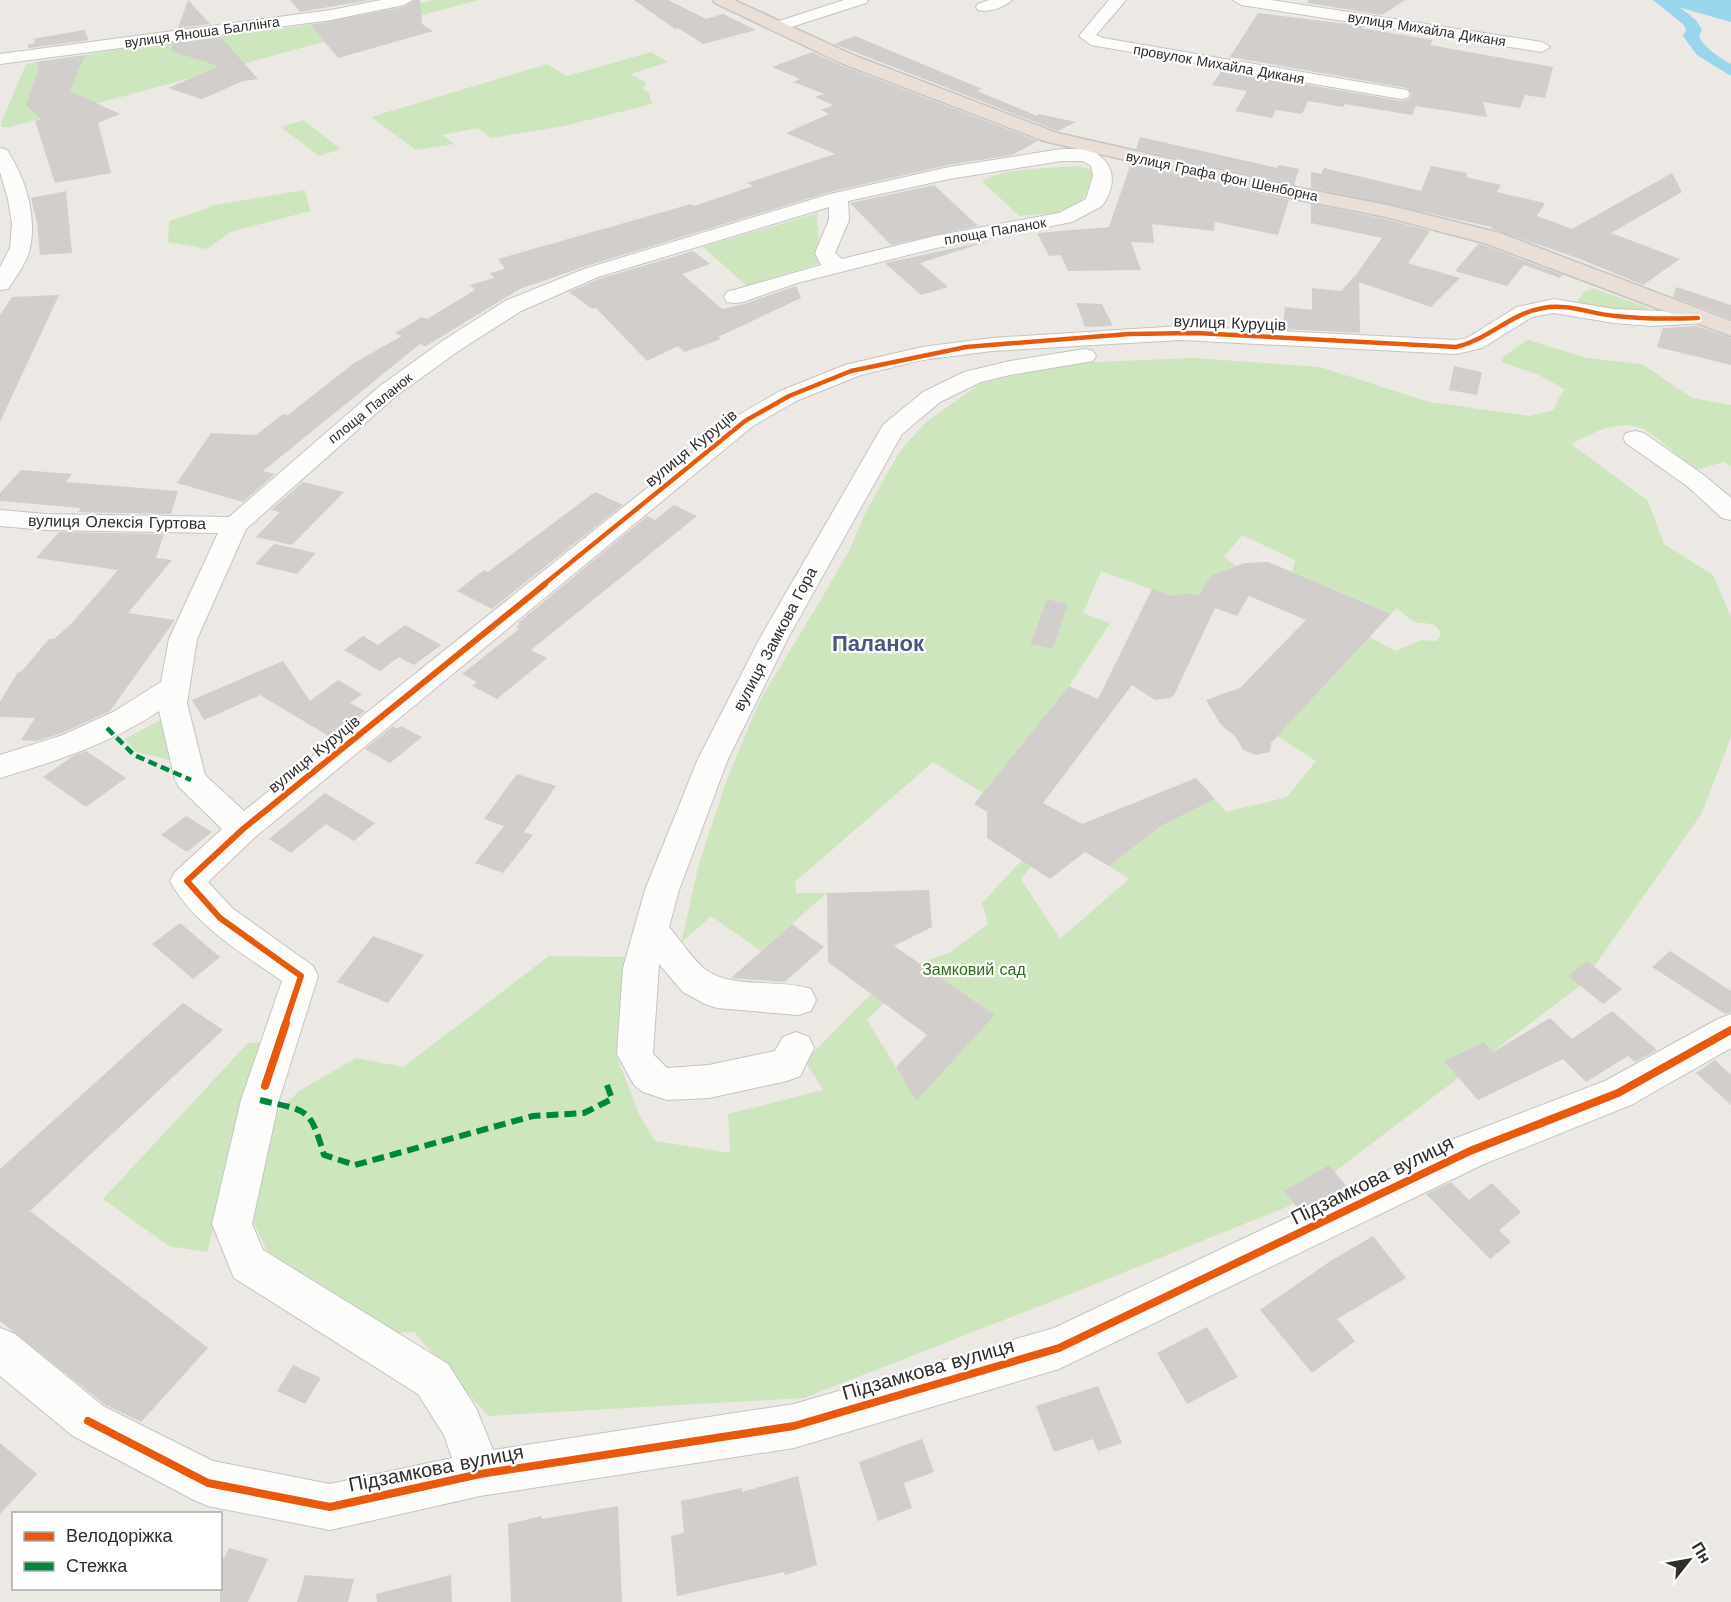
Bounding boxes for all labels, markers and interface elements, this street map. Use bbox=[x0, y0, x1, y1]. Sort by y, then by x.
street label: вулиця Михайла Диканя bbox=[1347, 9, 1507, 49]
street label: вулиця Яноша Баллінга bbox=[123, 13, 281, 51]
street label: провулок Михайла Диканя bbox=[1132, 41, 1306, 87]
street label: вулиця Графа фон Шенборна bbox=[1125, 148, 1320, 204]
street label: площа Паланок bbox=[943, 214, 1048, 248]
street label: вулиця Куруців bbox=[1173, 312, 1287, 334]
street label: площа Паланок bbox=[325, 369, 416, 447]
street label: вулиця Куруців bbox=[641, 405, 741, 491]
street label: вулиця Олексія Гуртова bbox=[28, 511, 206, 533]
street label: вулиця Замкова Гора bbox=[729, 564, 821, 714]
district label: Паланок bbox=[832, 631, 925, 656]
street label: вулиця Куруців bbox=[264, 711, 364, 797]
park label: Замковий сад bbox=[922, 960, 1027, 979]
street label: Підзамкова вулиця bbox=[1287, 1130, 1457, 1230]
street label: Підзамкова вулиця bbox=[839, 1333, 1017, 1405]
street label: Підзамкова вулиця bbox=[346, 1439, 526, 1497]
legend bbox=[12, 1512, 222, 1590]
text: Велодоріжка bbox=[66, 1525, 174, 1546]
north arrow bbox=[1659, 1530, 1719, 1590]
text: Пн bbox=[1688, 1539, 1715, 1566]
text: Стежка bbox=[66, 1555, 128, 1576]

